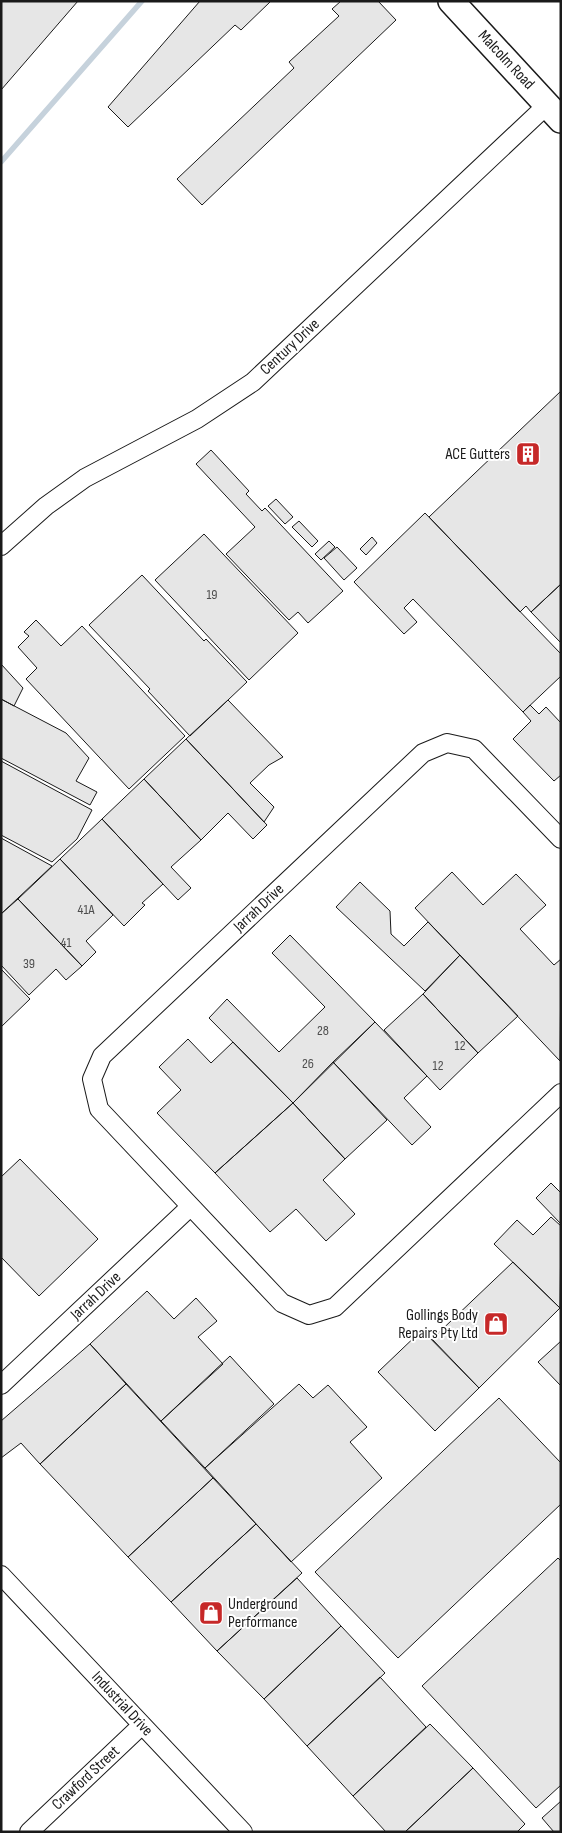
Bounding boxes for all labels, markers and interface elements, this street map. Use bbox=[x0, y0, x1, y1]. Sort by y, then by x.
street label: Malcolm Road bbox=[474, 26, 538, 94]
street label: Century Drive bbox=[256, 315, 324, 379]
building icon: ACE Gutters bbox=[515, 441, 541, 467]
place label: ACE Gutters bbox=[445, 445, 510, 464]
house number: 19 bbox=[206, 586, 218, 603]
street label: Jarrah Drive bbox=[229, 880, 288, 937]
house number: 41A bbox=[78, 901, 95, 918]
house number: 41 bbox=[61, 934, 71, 951]
house number: 39 bbox=[23, 955, 35, 972]
house number: 28 bbox=[317, 1022, 329, 1039]
house number: 12 bbox=[455, 1037, 466, 1054]
house number: 26 bbox=[302, 1055, 314, 1072]
house number: 12 bbox=[433, 1057, 444, 1074]
street label: Jarrah Drive bbox=[66, 1268, 125, 1325]
place label: Gollings Body Repairs Pty Ltd bbox=[398, 1306, 478, 1343]
shop icon: Gollings Body Repairs Pty Ltd bbox=[483, 1311, 509, 1337]
place label: Underground Performance bbox=[228, 1595, 298, 1632]
shop icon: Underground Performance bbox=[198, 1600, 224, 1626]
street label: Industrial Drive bbox=[87, 1668, 157, 1740]
street label: Crawford Street bbox=[48, 1742, 124, 1814]

